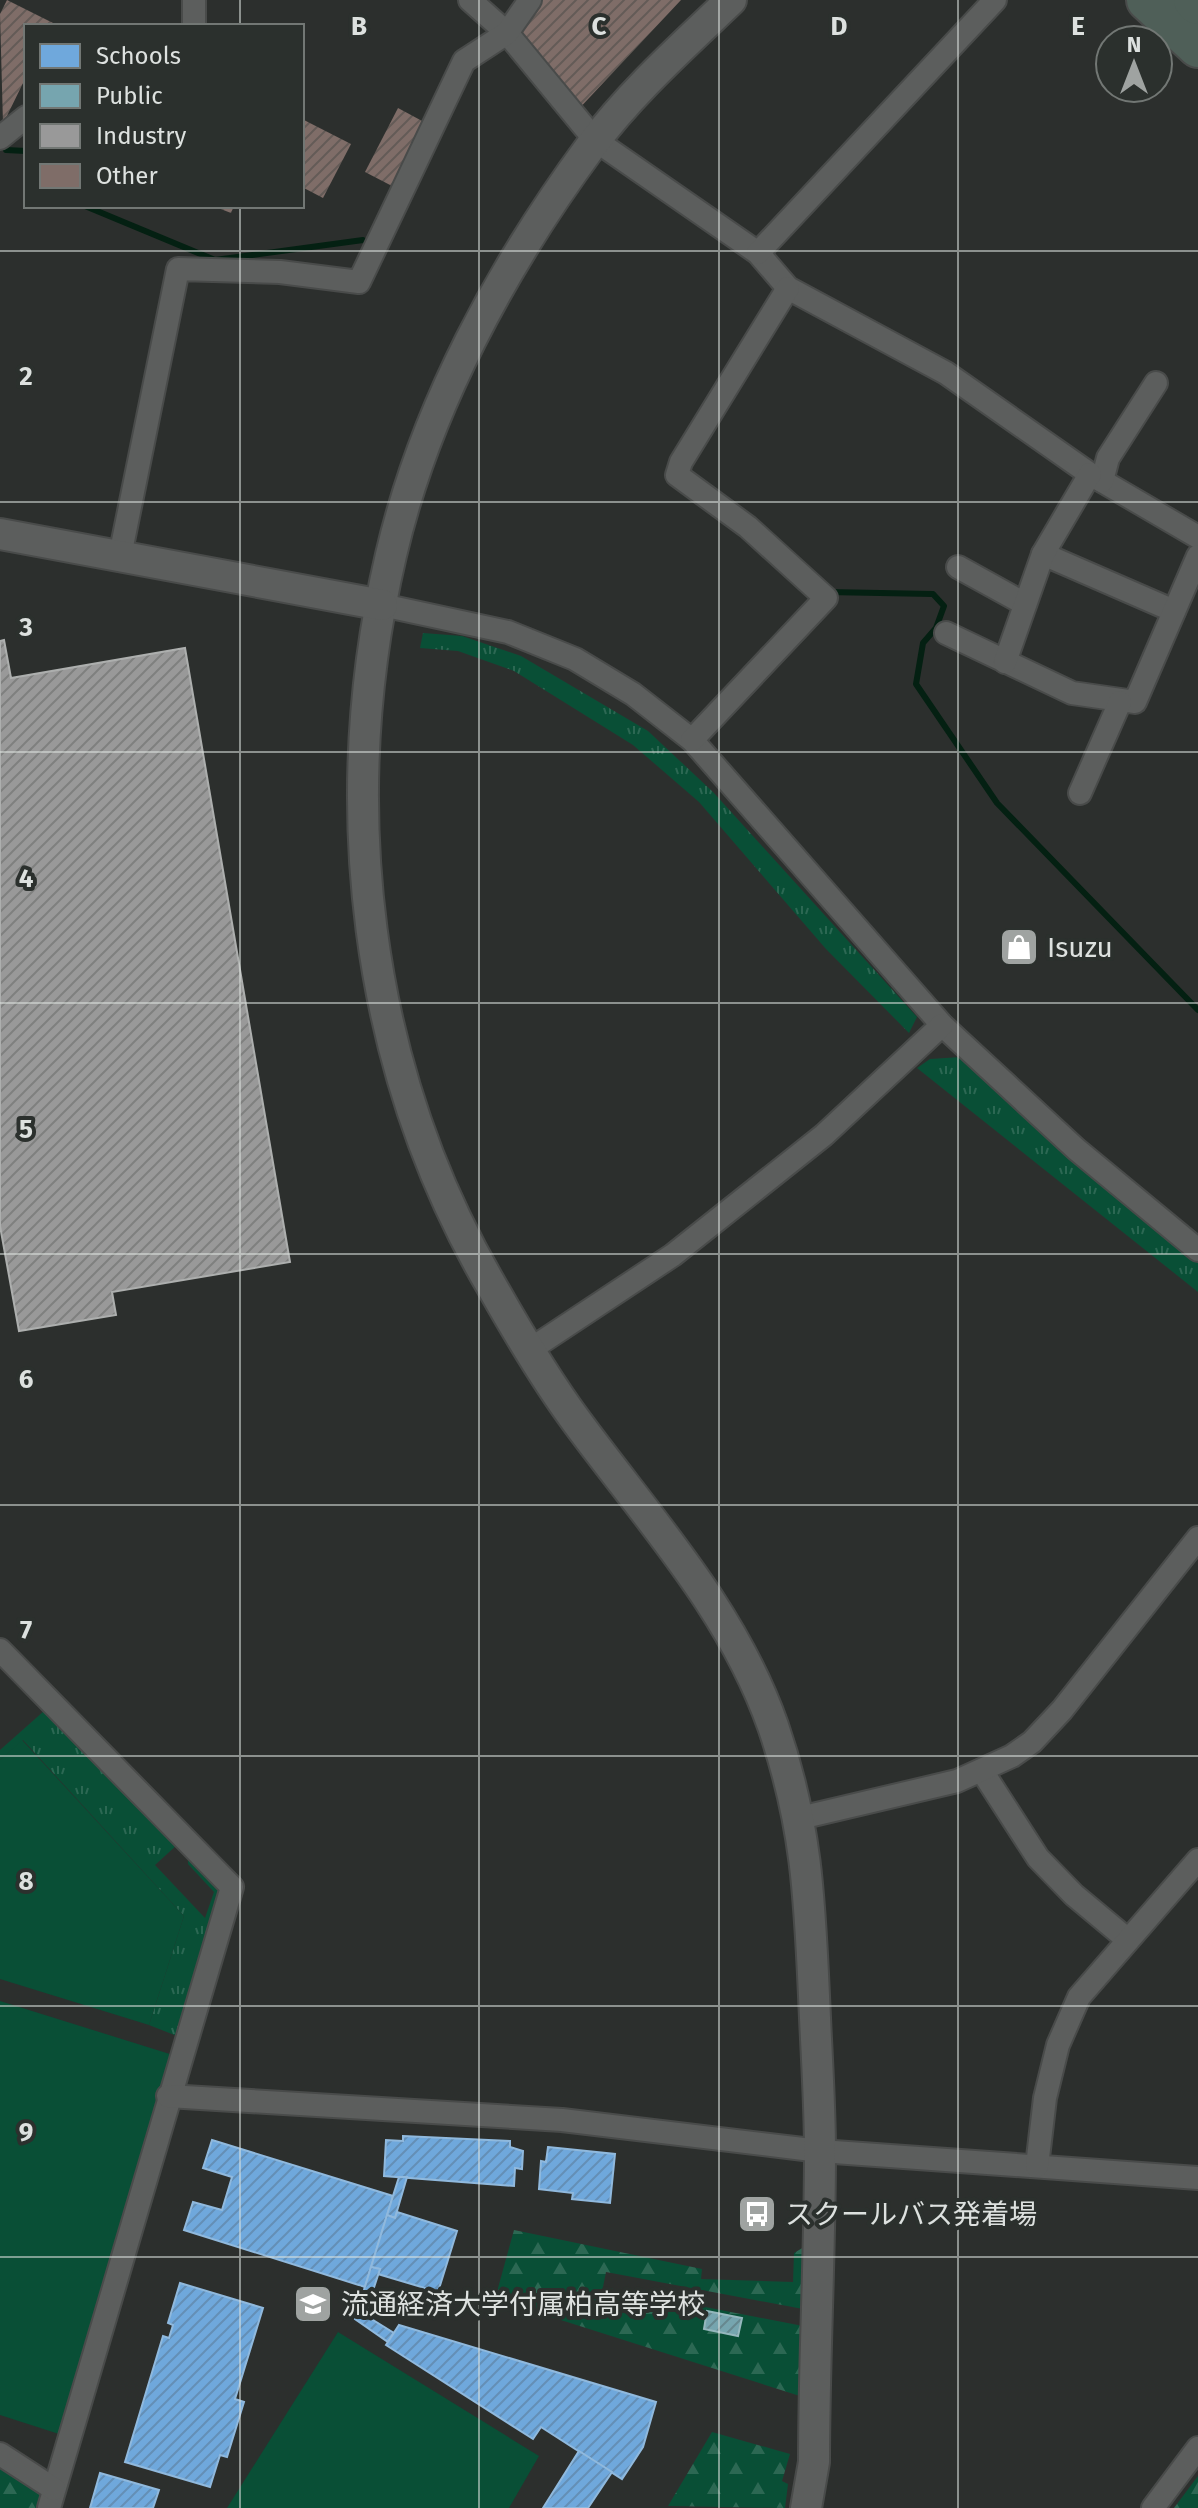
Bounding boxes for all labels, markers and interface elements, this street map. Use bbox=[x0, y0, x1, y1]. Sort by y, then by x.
text: B bbox=[351, 11, 367, 42]
text: C bbox=[592, 11, 607, 42]
text: D bbox=[831, 11, 848, 42]
text: E bbox=[1071, 11, 1085, 42]
legend bbox=[24, 24, 304, 208]
north arrow bbox=[1094, 24, 1174, 104]
text: N bbox=[1127, 31, 1141, 58]
text: Schools bbox=[96, 42, 181, 70]
text: Public bbox=[96, 82, 163, 110]
text: Industry bbox=[96, 122, 187, 150]
text: Other bbox=[96, 162, 158, 190]
text: 2 bbox=[19, 361, 33, 392]
text: 3 bbox=[18, 612, 33, 643]
text: 4 bbox=[19, 863, 34, 894]
shop icon: Isuzu bbox=[998, 926, 1040, 968]
place label: Isuzu bbox=[1047, 931, 1113, 964]
text: 5 bbox=[19, 1114, 33, 1145]
text: 6 bbox=[19, 1364, 34, 1395]
text: 7 bbox=[20, 1615, 32, 1646]
text: 8 bbox=[18, 1866, 34, 1897]
text: 9 bbox=[19, 2117, 33, 2148]
bus stop icon: スクールバス発着場 bbox=[736, 2193, 778, 2235]
place label: スクールバス発着場 bbox=[785, 2198, 1037, 2231]
school or university icon: 流通経済大学付属柏高等学校 bbox=[292, 2283, 334, 2325]
place label: 流通経済大学付属柏高等学校 bbox=[341, 2288, 705, 2321]

